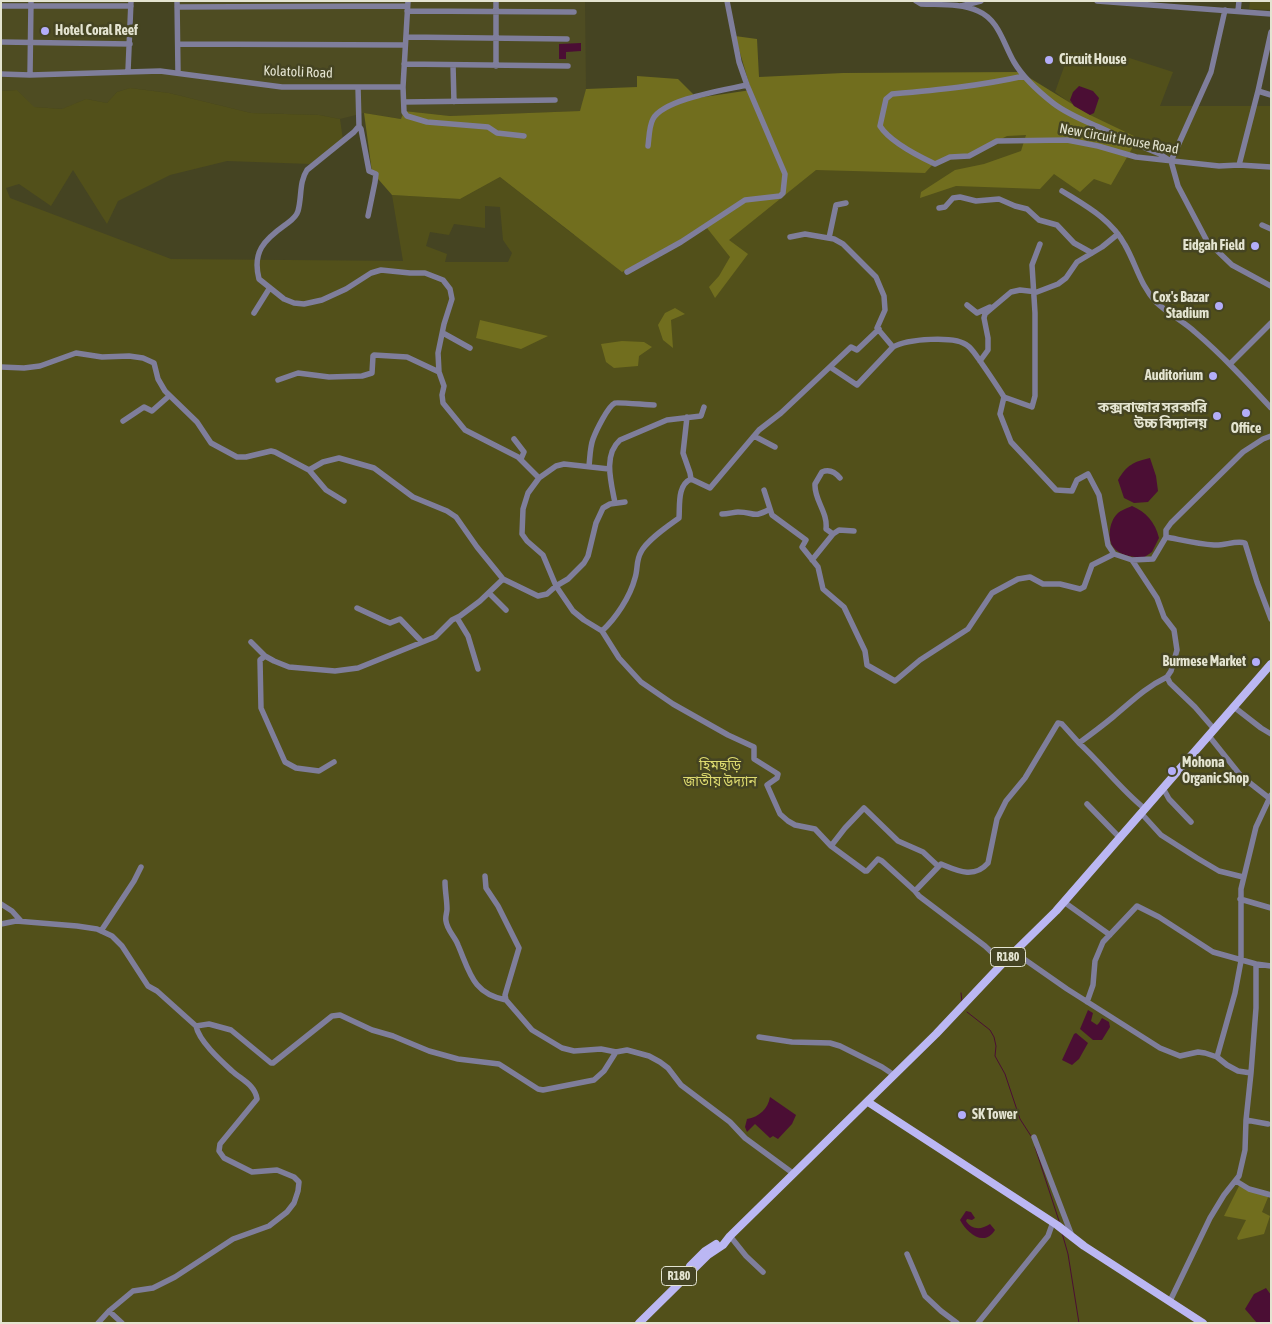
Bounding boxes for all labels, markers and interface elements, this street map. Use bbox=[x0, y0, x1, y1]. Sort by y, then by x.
place label: Hotel Coral Reef bbox=[55, 23, 138, 39]
marker: Hotel Coral Reef bbox=[39, 25, 51, 37]
place label: Circuit House bbox=[1059, 52, 1127, 68]
marker: Circuit House bbox=[1043, 54, 1055, 66]
street label: Kolatoli Road bbox=[263, 62, 333, 82]
street label: New Circuit House Road bbox=[1058, 120, 1180, 158]
place label: Eidgah Field bbox=[1183, 238, 1245, 254]
marker: Eidgah Field bbox=[1249, 240, 1261, 252]
place label: Cox's Bazar Stadium bbox=[1153, 290, 1209, 322]
marker: Cox's Bazar Stadium bbox=[1213, 300, 1225, 312]
place label: Auditorium bbox=[1145, 368, 1203, 384]
marker: Auditorium bbox=[1207, 370, 1219, 382]
place label: কক্সবাজার সরকারি উচ্চ বিদ্যালয় bbox=[1098, 400, 1207, 432]
marker: Office bbox=[1240, 407, 1252, 419]
marker: কক্সবাজার সরকারি উচ্চ বিদ্যালয় bbox=[1211, 410, 1223, 422]
place label: Office bbox=[1231, 421, 1261, 437]
place label: Burmese Market bbox=[1163, 654, 1246, 670]
marker: Burmese Market bbox=[1250, 656, 1262, 668]
place label: Mohona Organic Shop bbox=[1182, 755, 1249, 788]
park label: হিমছড়ি জাতীয় উদ্যান bbox=[683, 758, 757, 790]
marker: Mohona Organic Shop bbox=[1166, 765, 1178, 777]
road number: R180 bbox=[990, 948, 1026, 966]
place label: SK Tower bbox=[972, 1107, 1017, 1123]
marker: SK Tower bbox=[956, 1109, 968, 1121]
road number: R180 bbox=[662, 1266, 696, 1285]

